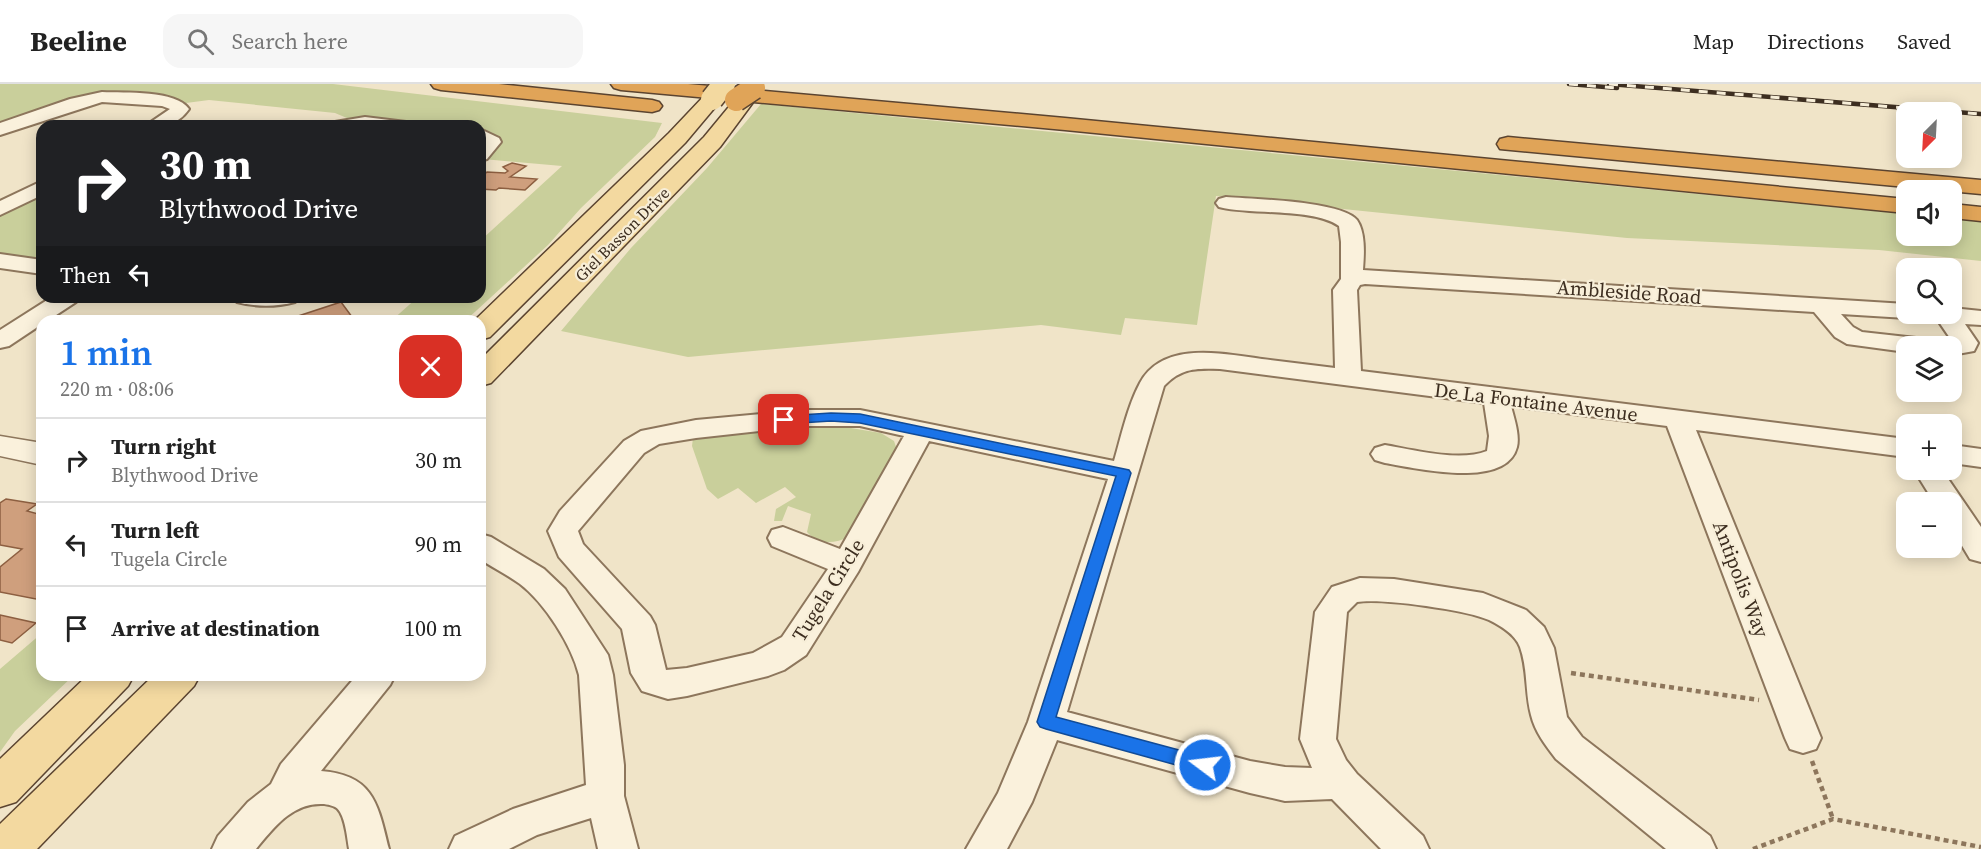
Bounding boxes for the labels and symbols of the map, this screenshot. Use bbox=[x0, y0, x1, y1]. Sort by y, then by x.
north arrow bbox=[1896, 102, 1962, 168]
street label: Giel Basson Drive bbox=[570, 182, 674, 286]
street label: Ambleside Road bbox=[1556, 273, 1703, 311]
street label: De La Fontaine Avenue bbox=[1433, 376, 1639, 428]
pin bbox=[758, 394, 809, 445]
street label: Antipolis Way bbox=[1706, 517, 1776, 642]
street label: Tugela Circle bbox=[785, 533, 871, 647]
position arrow bbox=[1173, 733, 1237, 797]

